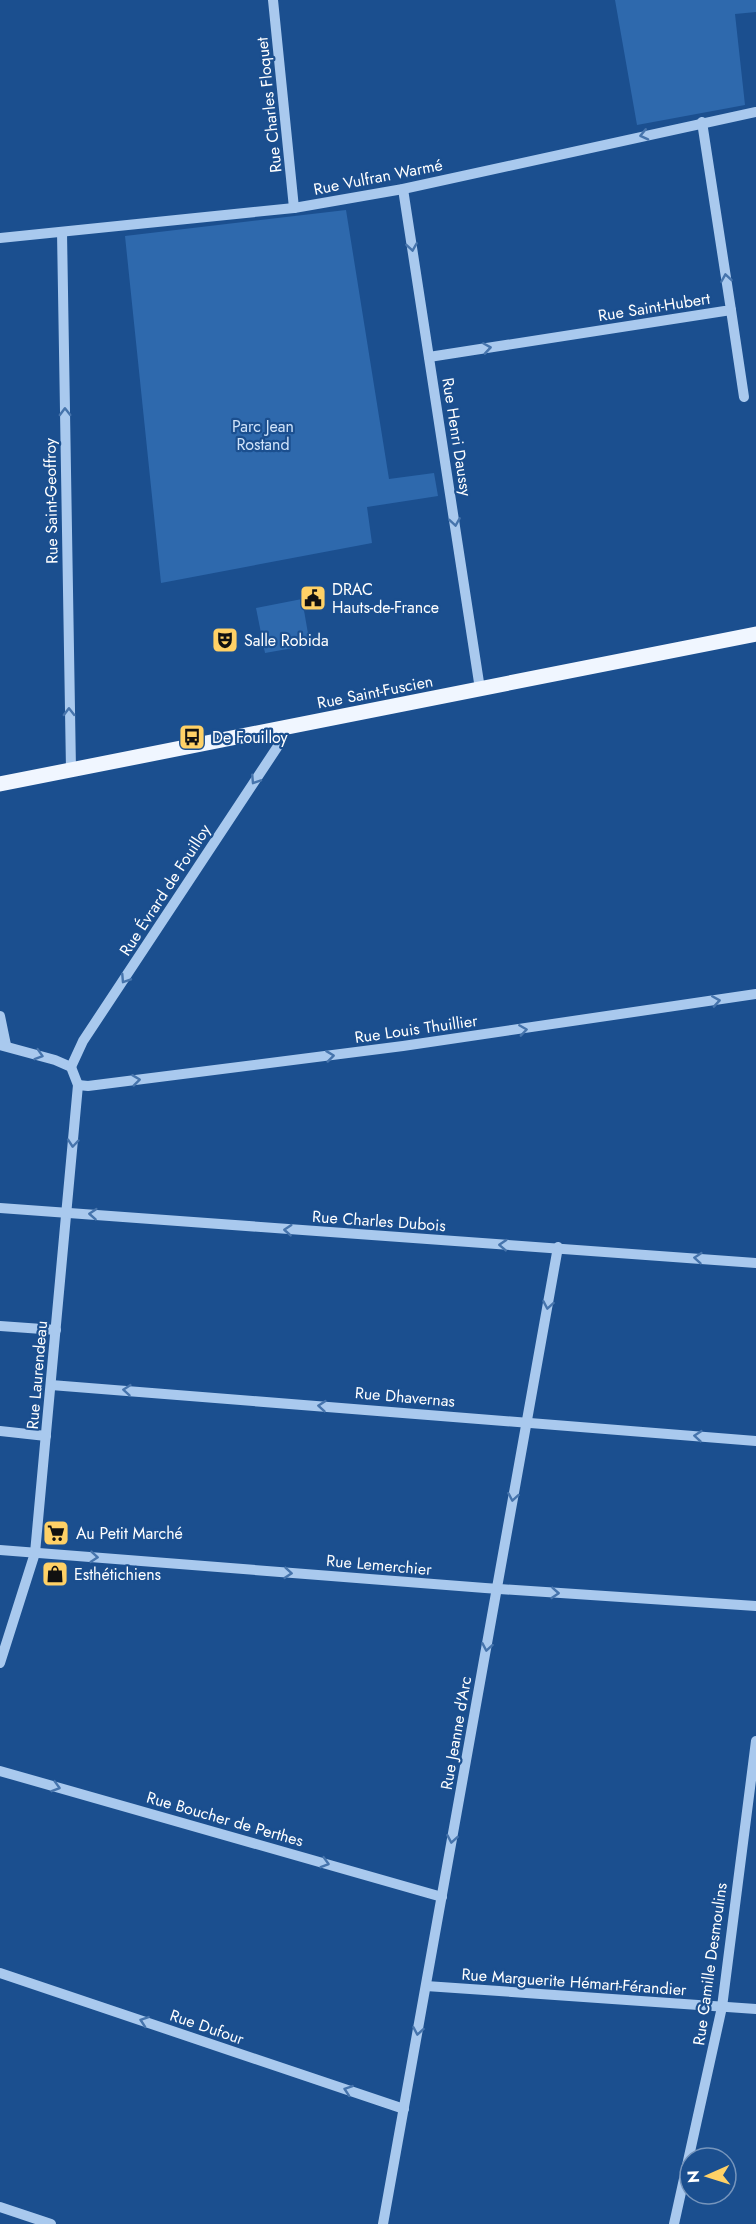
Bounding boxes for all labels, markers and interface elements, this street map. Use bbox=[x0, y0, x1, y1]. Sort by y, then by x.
street label: Rue Charles Floquet bbox=[250, 36, 288, 174]
one-way arrow bbox=[640, 127, 650, 140]
street label: Rue Vulfran Warmé bbox=[311, 153, 445, 201]
one-way arrow bbox=[405, 241, 418, 251]
one-way arrow bbox=[720, 273, 732, 283]
street label: Rue Saint-Hubert bbox=[596, 287, 712, 327]
one-way arrow bbox=[482, 342, 491, 354]
street label: Rue Henri Daussy bbox=[436, 376, 478, 499]
one-way arrow bbox=[59, 407, 71, 416]
park label: Parc Jean Rostand bbox=[232, 415, 294, 456]
street label: Rue Saint-Geoffroy bbox=[38, 437, 64, 564]
one-way arrow bbox=[448, 518, 460, 527]
place label: DRAC Hauts-de-France bbox=[332, 578, 439, 619]
public building icon: DRAC Hauts-de-France bbox=[298, 583, 328, 613]
theatre icon: Salle Robida bbox=[210, 625, 240, 655]
place label: Salle Robida bbox=[244, 629, 329, 652]
street label: Rue Saint-Fuscien bbox=[315, 669, 435, 715]
one-way arrow bbox=[63, 707, 75, 716]
bus stop icon: De Fouilloy bbox=[177, 722, 207, 752]
place label: De Fouilloy bbox=[212, 726, 289, 749]
one-way arrow bbox=[251, 774, 262, 785]
street label: Rue Évrard de Fouilloy bbox=[114, 819, 217, 960]
one-way arrow bbox=[121, 972, 132, 983]
one-way arrow bbox=[711, 995, 720, 1007]
street label: Rue Louis Thuillier bbox=[353, 1009, 479, 1049]
one-way arrow bbox=[518, 1024, 528, 1036]
one-way arrow bbox=[33, 1048, 44, 1060]
one-way arrow bbox=[325, 1050, 334, 1062]
one-way arrow bbox=[132, 1074, 141, 1086]
one-way arrow bbox=[67, 1138, 80, 1147]
street label: Rue Charles Dubois bbox=[311, 1205, 447, 1237]
one-way arrow bbox=[89, 1208, 98, 1221]
one-way arrow bbox=[283, 1224, 292, 1237]
one-way arrow bbox=[499, 1238, 508, 1251]
one-way arrow bbox=[693, 1252, 702, 1265]
one-way arrow bbox=[542, 1300, 555, 1310]
street label: Rue Laurendeau bbox=[21, 1320, 53, 1430]
street label: Rue Dhavernas bbox=[354, 1381, 456, 1413]
one-way arrow bbox=[123, 1384, 132, 1397]
one-way arrow bbox=[317, 1399, 326, 1412]
one-way arrow bbox=[693, 1430, 702, 1443]
one-way arrow bbox=[508, 1492, 520, 1501]
supermarket icon: Au Petit Marché bbox=[41, 1518, 71, 1548]
place label: Au Petit Marché bbox=[76, 1522, 183, 1545]
street label: Rue Lemerchier bbox=[325, 1549, 433, 1581]
one-way arrow bbox=[89, 1550, 98, 1563]
shop icon: Esthétichiens bbox=[40, 1559, 70, 1589]
place label: Esthétichiens bbox=[74, 1563, 161, 1586]
one-way arrow bbox=[284, 1566, 293, 1579]
one-way arrow bbox=[551, 1586, 560, 1599]
one-way arrow bbox=[481, 1642, 493, 1651]
street label: Rue Jeanne d'Arc bbox=[435, 1674, 477, 1792]
one-way arrow bbox=[50, 1780, 61, 1792]
street label: Rue Boucher de Perthes bbox=[144, 1786, 306, 1852]
one-way arrow bbox=[446, 1833, 459, 1843]
one-way arrow bbox=[319, 1856, 330, 1868]
street label: Rue Camille Desmoulins bbox=[687, 1881, 733, 2047]
street label: Rue Marguerite Hémart-Férandier bbox=[461, 1963, 688, 2001]
street label: Rue Dufour bbox=[167, 2004, 248, 2051]
one-way arrow bbox=[139, 2016, 150, 2028]
one-way arrow bbox=[412, 2025, 425, 2035]
one-way arrow bbox=[343, 2085, 354, 2098]
north arrow bbox=[678, 2146, 738, 2206]
text: N bbox=[682, 2170, 705, 2184]

